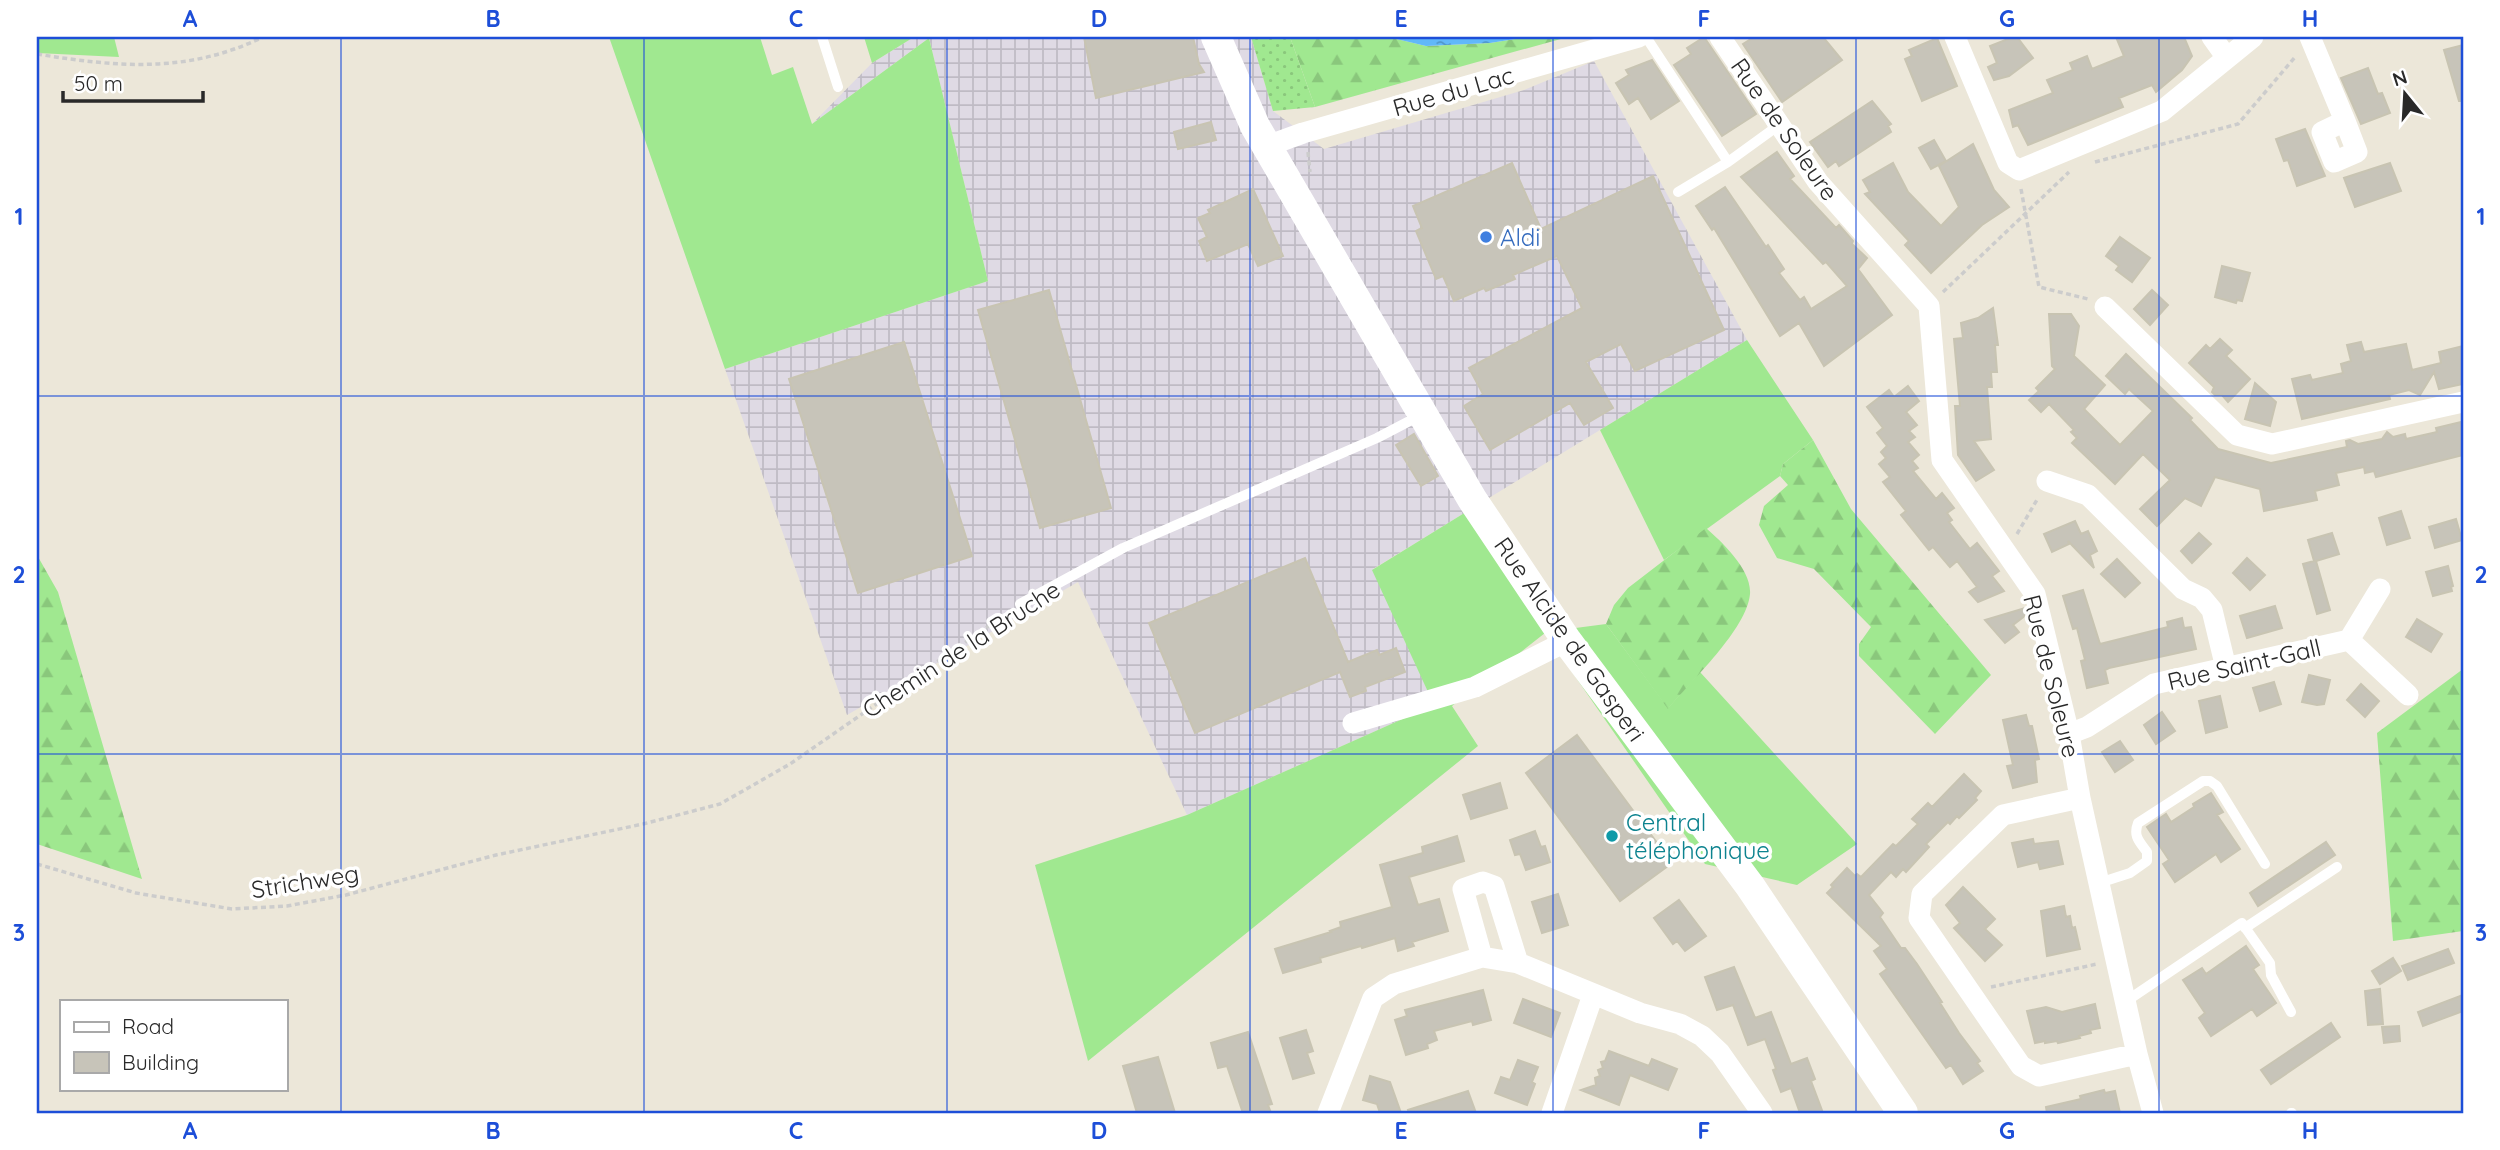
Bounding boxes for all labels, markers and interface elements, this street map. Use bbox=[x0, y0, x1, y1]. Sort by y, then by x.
text: A bbox=[183, 4, 198, 33]
text: B bbox=[485, 4, 501, 33]
text: C bbox=[789, 4, 803, 33]
text: D bbox=[1091, 4, 1107, 33]
text: E bbox=[1394, 4, 1408, 33]
text: F bbox=[1698, 4, 1710, 33]
text: G bbox=[1999, 4, 2015, 33]
text: H bbox=[2302, 4, 2318, 33]
street label: Rue de Soleure bbox=[1725, 52, 1845, 206]
street label: Rue du Lac bbox=[1389, 59, 1517, 123]
scale bar bbox=[63, 60, 203, 104]
north arrow bbox=[2370, 60, 2440, 130]
text: N bbox=[2389, 64, 2410, 91]
text: 50 m bbox=[74, 70, 123, 96]
text: 1 bbox=[15, 202, 23, 231]
text: 1 bbox=[2477, 202, 2485, 231]
place label: Aldi bbox=[1500, 222, 1541, 252]
marker: Aldi bbox=[1478, 229, 1494, 245]
street label: Rue Alcide de Gasperi bbox=[1488, 531, 1652, 747]
text: 2 bbox=[12, 560, 26, 589]
text: 2 bbox=[2474, 560, 2488, 589]
street label: Chemin de la Bruche bbox=[856, 574, 1066, 724]
street label: Rue de Soleure bbox=[2017, 591, 2087, 761]
street label: Rue Saint-Gall bbox=[2164, 632, 2324, 696]
place label: Central téléphonique bbox=[1626, 807, 1770, 865]
marker: Central téléphonique bbox=[1604, 828, 1620, 844]
street label: Strichweg bbox=[249, 858, 361, 904]
text: 3 bbox=[13, 918, 25, 947]
text: 3 bbox=[2475, 918, 2487, 947]
legend bbox=[60, 1000, 287, 1090]
text: Road bbox=[122, 1013, 174, 1039]
text: Building bbox=[122, 1049, 199, 1075]
text: A bbox=[183, 1116, 198, 1145]
text: B bbox=[485, 1116, 501, 1145]
text: C bbox=[789, 1116, 803, 1145]
text: D bbox=[1091, 1116, 1107, 1145]
text: E bbox=[1394, 1116, 1408, 1145]
text: F bbox=[1698, 1116, 1710, 1145]
text: G bbox=[1999, 1116, 2015, 1145]
text: H bbox=[2302, 1116, 2318, 1145]

